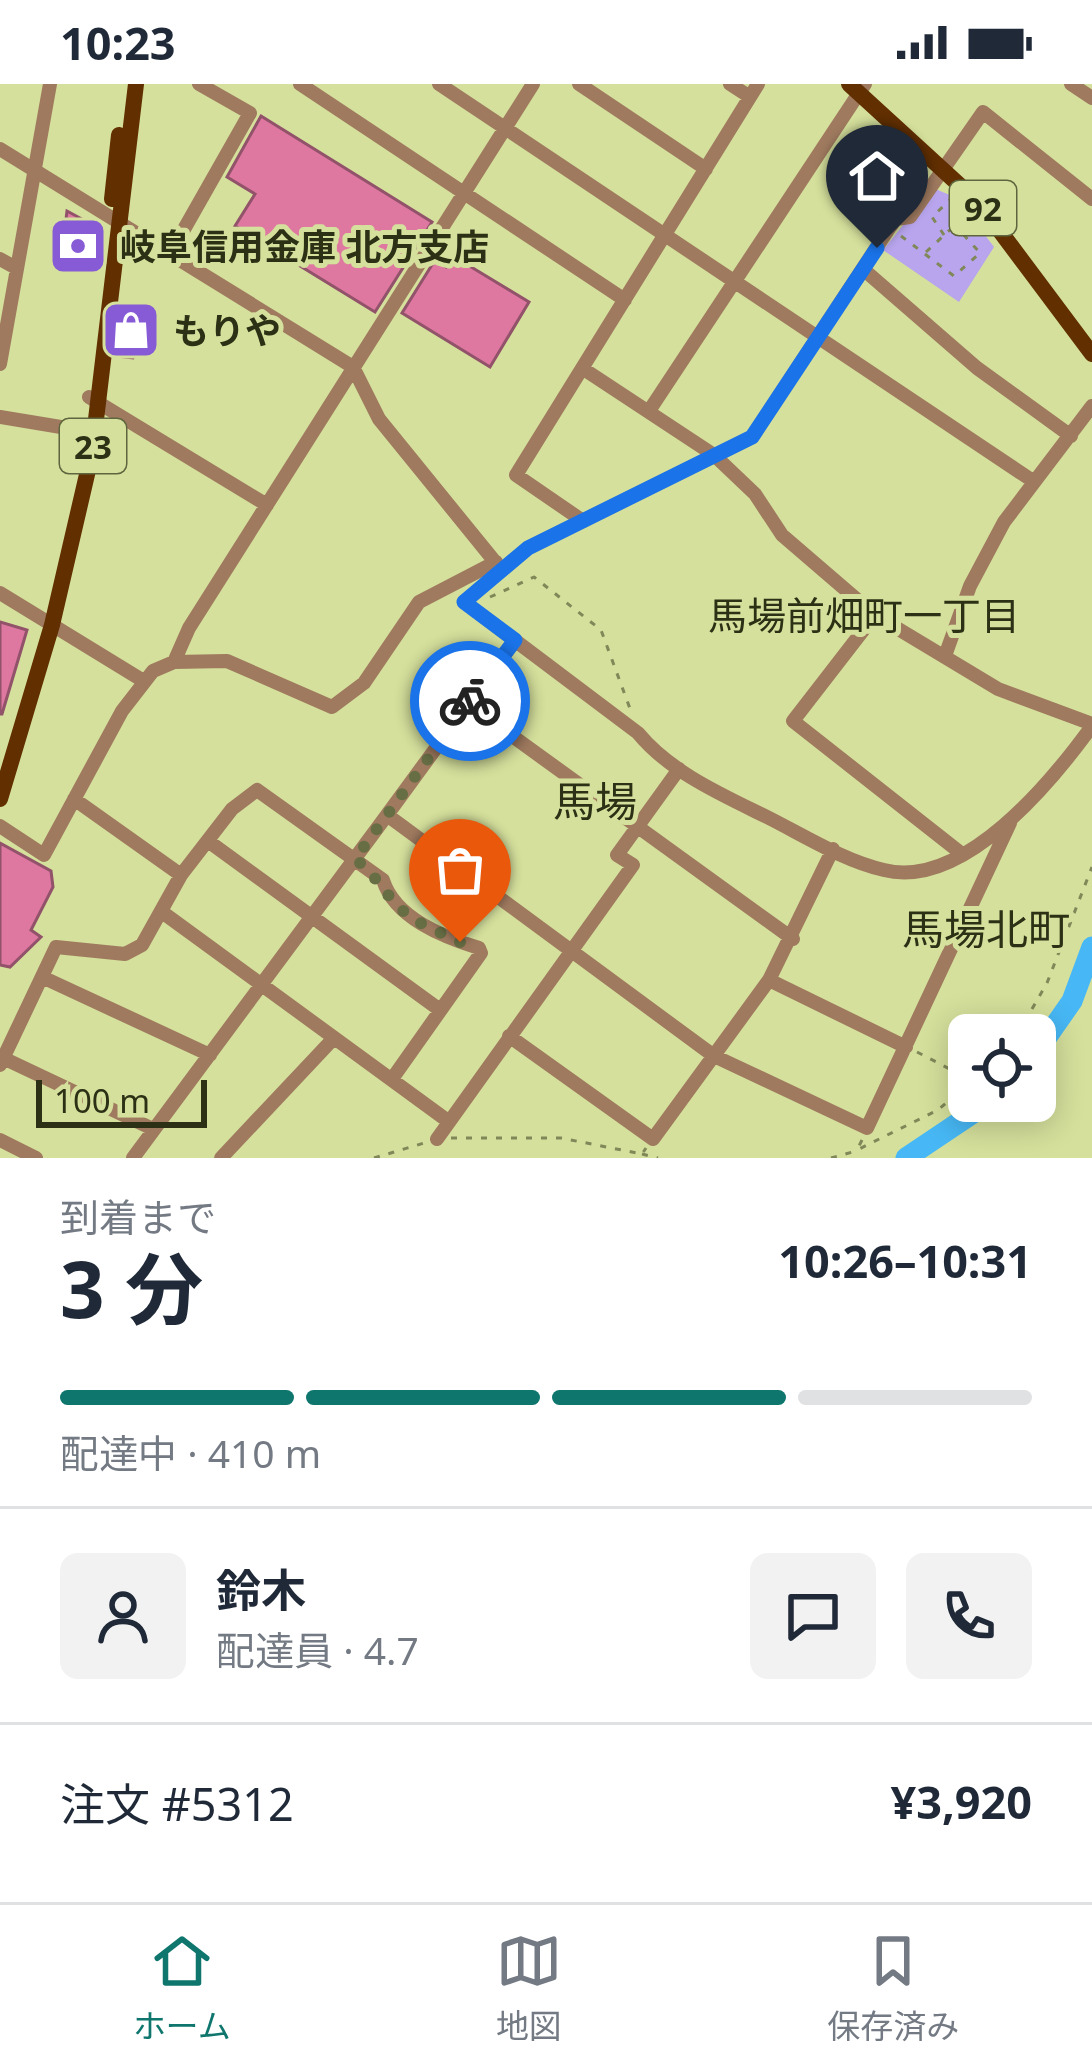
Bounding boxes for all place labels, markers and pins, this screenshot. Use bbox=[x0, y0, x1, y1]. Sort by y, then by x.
pin bbox=[826, 125, 928, 248]
bank icon: 岐阜信用金庫 北方支店 bbox=[47, 215, 109, 277]
place label: 岐阜信用金庫 北方支店 bbox=[120, 222, 489, 271]
shop icon: もりや bbox=[100, 299, 162, 361]
place label: もりや bbox=[173, 306, 281, 355]
pin bbox=[409, 819, 511, 942]

